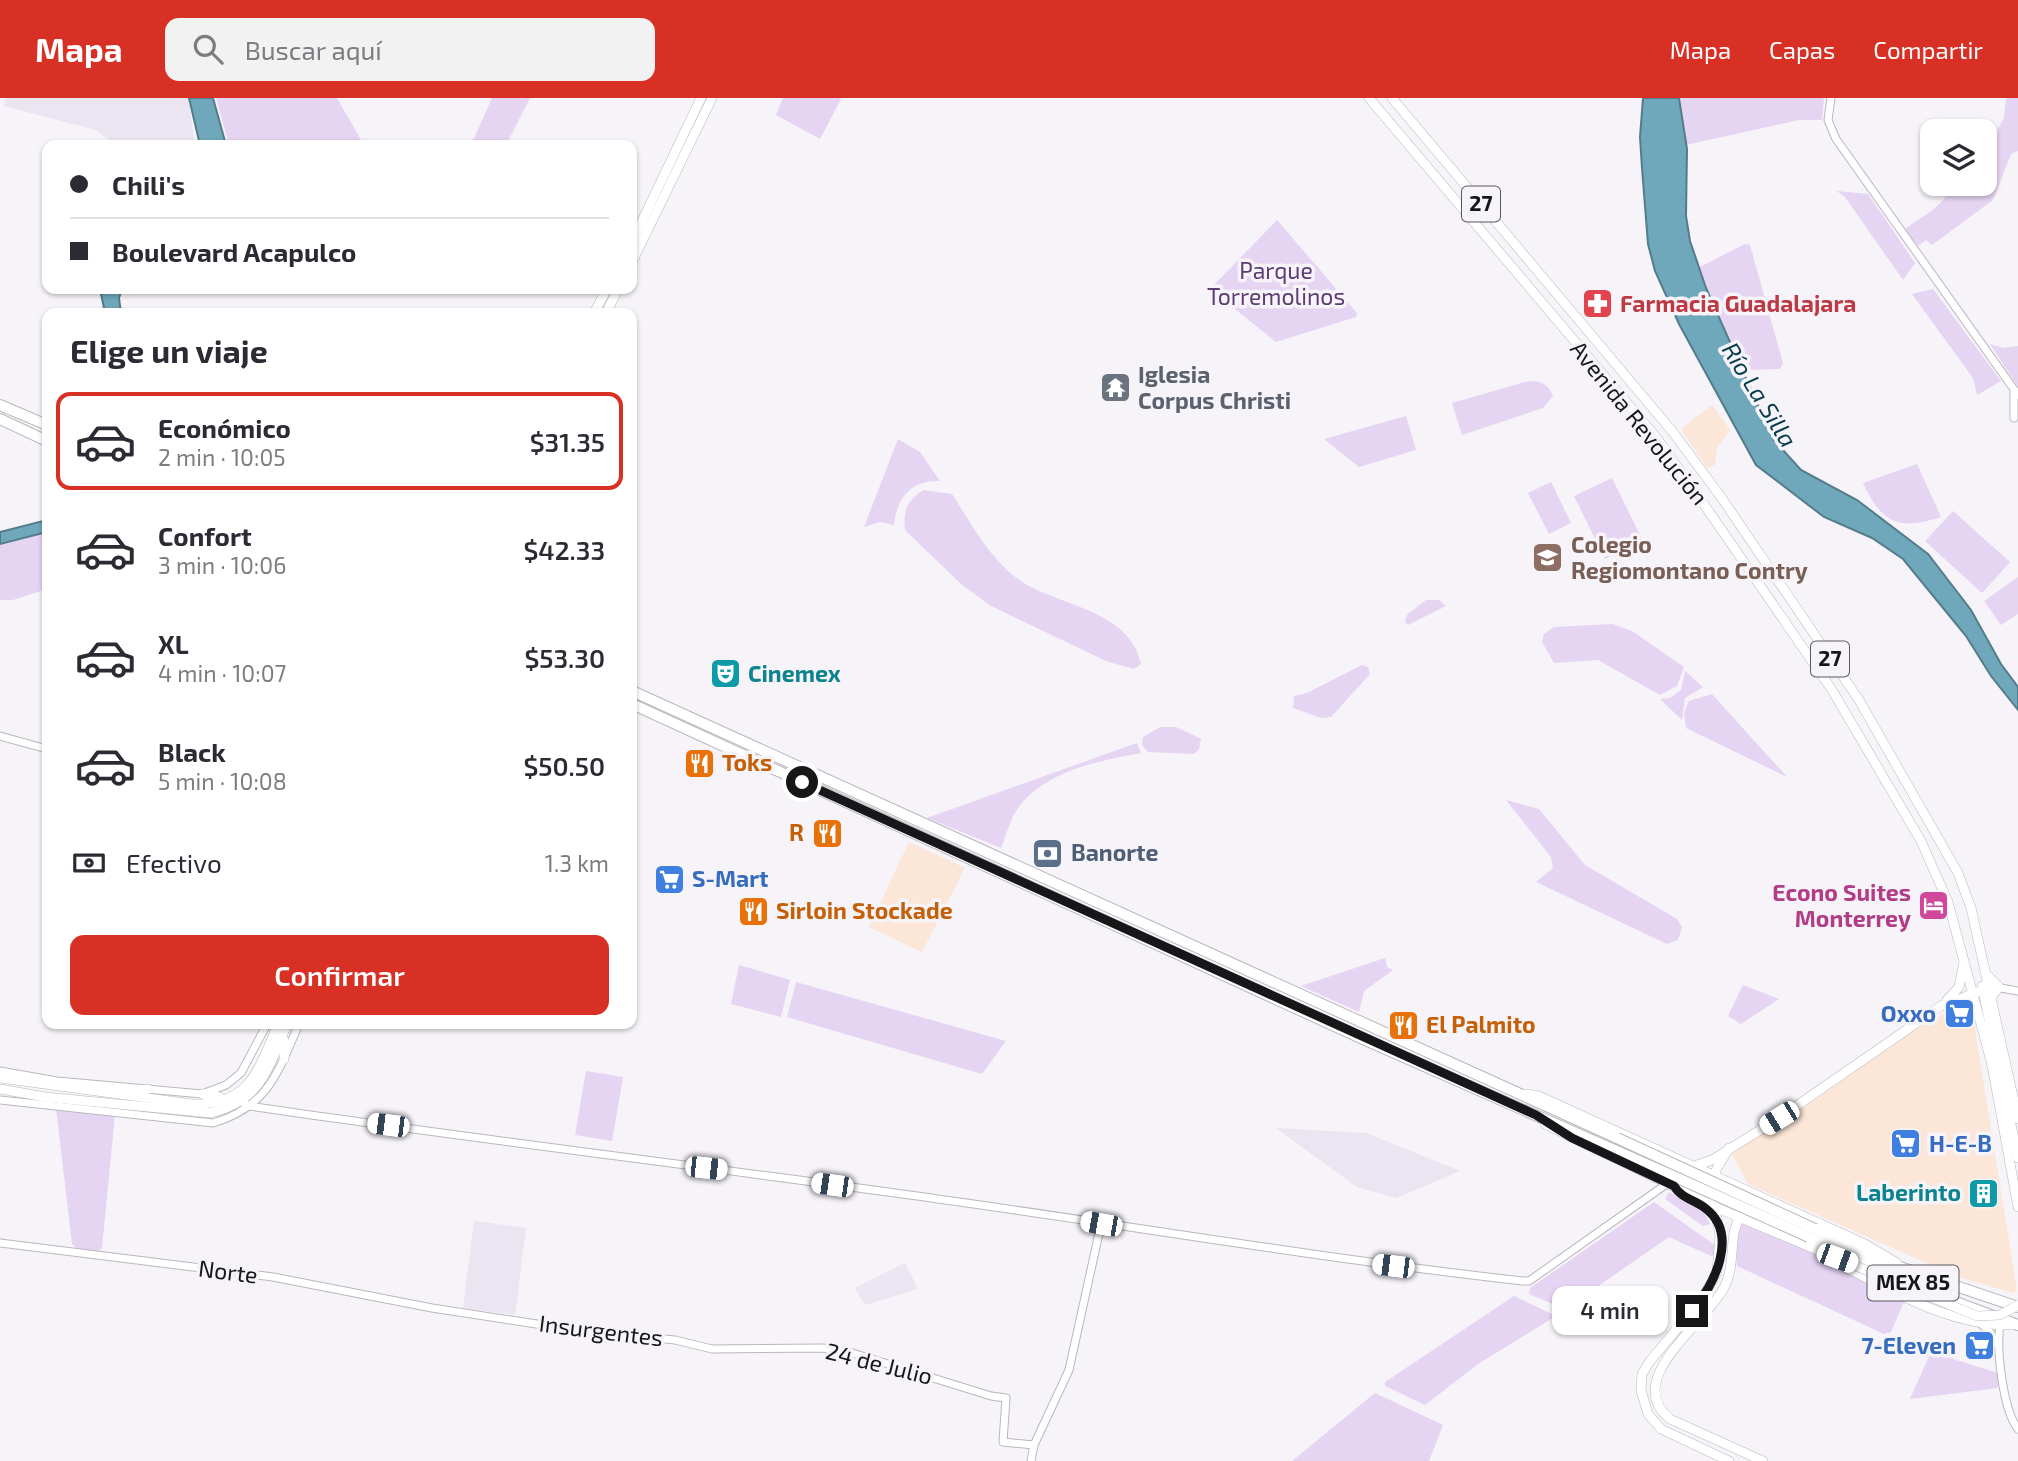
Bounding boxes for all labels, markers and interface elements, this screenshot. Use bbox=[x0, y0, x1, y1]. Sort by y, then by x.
search box bbox=[165, 18, 655, 81]
text: Mapa bbox=[35, 29, 123, 69]
icon: search bbox=[189, 30, 227, 68]
text: Buscar aquí bbox=[245, 34, 382, 65]
text: Mapa bbox=[1670, 35, 1731, 64]
text: Capas bbox=[1769, 35, 1835, 64]
text: Compartir bbox=[1873, 35, 1983, 64]
map controls bbox=[1920, 119, 1997, 196]
button: layers bbox=[1920, 119, 1997, 196]
text: Chili's bbox=[112, 169, 185, 200]
road number: 27 bbox=[1462, 186, 1500, 222]
text: Boulevard Acapulco bbox=[112, 236, 356, 267]
park label: Parque Torremolinos bbox=[1207, 256, 1345, 310]
pharmacy icon: Farmacia Guadalajara bbox=[1580, 287, 1614, 321]
place label: Farmacia Guadalajara bbox=[1620, 289, 1856, 317]
text: Elige un viaje bbox=[70, 331, 268, 369]
street label: Avenida Revolución bbox=[1565, 335, 1715, 510]
water label: Río La Silla bbox=[1717, 336, 1804, 452]
place label: Iglesia Corpus Christi bbox=[1138, 360, 1291, 414]
temple icon: Iglesia Corpus Christi bbox=[1098, 371, 1132, 405]
icon: car bbox=[74, 410, 137, 473]
text: Económico bbox=[158, 412, 291, 443]
text: $31.35 bbox=[530, 426, 605, 457]
text: 2 min · 10:05 bbox=[158, 443, 286, 471]
icon: car bbox=[74, 518, 137, 581]
text: Confort bbox=[158, 520, 252, 551]
place label: Colegio Regiomontano Contry bbox=[1571, 530, 1808, 584]
text: $42.33 bbox=[523, 534, 605, 565]
school or university icon: Colegio Regiomontano Contry bbox=[1531, 541, 1565, 575]
text: 3 min · 10:06 bbox=[158, 551, 286, 579]
icon: car bbox=[74, 626, 137, 689]
text: XL bbox=[158, 628, 189, 659]
text: $53.30 bbox=[524, 642, 605, 673]
road number: 27 bbox=[1811, 642, 1849, 676]
theatre icon: Cinemex bbox=[708, 657, 742, 691]
text: 4 min · 10:07 bbox=[158, 659, 286, 687]
place label: Cinemex bbox=[748, 659, 841, 687]
icon: car bbox=[74, 734, 137, 797]
text: Black bbox=[158, 736, 226, 767]
restaurant icon: Toks bbox=[682, 746, 716, 780]
place label: Toks bbox=[722, 748, 772, 776]
text: $50.50 bbox=[523, 750, 605, 781]
route start bbox=[786, 766, 818, 798]
text: 5 min · 10:08 bbox=[158, 767, 287, 795]
restaurant icon: R bbox=[810, 816, 844, 850]
place label: R bbox=[789, 818, 804, 846]
bank icon: Banorte bbox=[1031, 836, 1065, 870]
place label: Banorte bbox=[1071, 838, 1158, 866]
icon: cash bbox=[70, 844, 108, 882]
text: Efectivo bbox=[126, 847, 222, 878]
text: 1.3 km bbox=[545, 849, 609, 877]
supermarket icon: S-Mart bbox=[652, 862, 686, 896]
place label: S-Mart bbox=[692, 864, 768, 892]
place label: Econo Suites Monterrey bbox=[1772, 878, 1911, 932]
hotel icon: Econo Suites Monterrey bbox=[1917, 889, 1951, 923]
restaurant icon: Sirloin Stockade bbox=[736, 894, 770, 928]
place label: Sirloin Stockade bbox=[776, 896, 953, 924]
button: Confirmar bbox=[70, 935, 609, 1015]
supermarket icon: Oxxo bbox=[1942, 997, 1976, 1031]
place label: Oxxo bbox=[1881, 999, 1936, 1027]
restaurant icon: El Palmito bbox=[1386, 1008, 1420, 1042]
place label: El Palmito bbox=[1426, 1010, 1536, 1038]
car bbox=[1756, 1098, 1803, 1138]
car bbox=[366, 1112, 411, 1138]
supermarket icon: H-E-B bbox=[1889, 1127, 1923, 1161]
place label: H-E-B bbox=[1929, 1129, 1992, 1157]
car bbox=[685, 1155, 728, 1181]
car bbox=[810, 1172, 855, 1198]
building icon: Laberinto bbox=[1967, 1176, 2001, 1210]
place label: Laberinto bbox=[1856, 1178, 1961, 1206]
car bbox=[1079, 1210, 1124, 1238]
car bbox=[1814, 1241, 1861, 1275]
street label: Norte bbox=[197, 1253, 259, 1289]
car bbox=[1371, 1253, 1416, 1279]
road number: MEX 85 bbox=[1868, 1266, 1958, 1300]
callout: 4 min bbox=[1552, 1286, 1668, 1336]
route end bbox=[1676, 1295, 1708, 1327]
text: 4 min bbox=[1580, 1296, 1640, 1324]
street label: Insurgentes bbox=[538, 1309, 665, 1351]
supermarket icon: 7-Eleven bbox=[1962, 1329, 1996, 1363]
place label: 7-Eleven bbox=[1861, 1331, 1956, 1359]
street label: 24 de Julio bbox=[823, 1336, 935, 1390]

